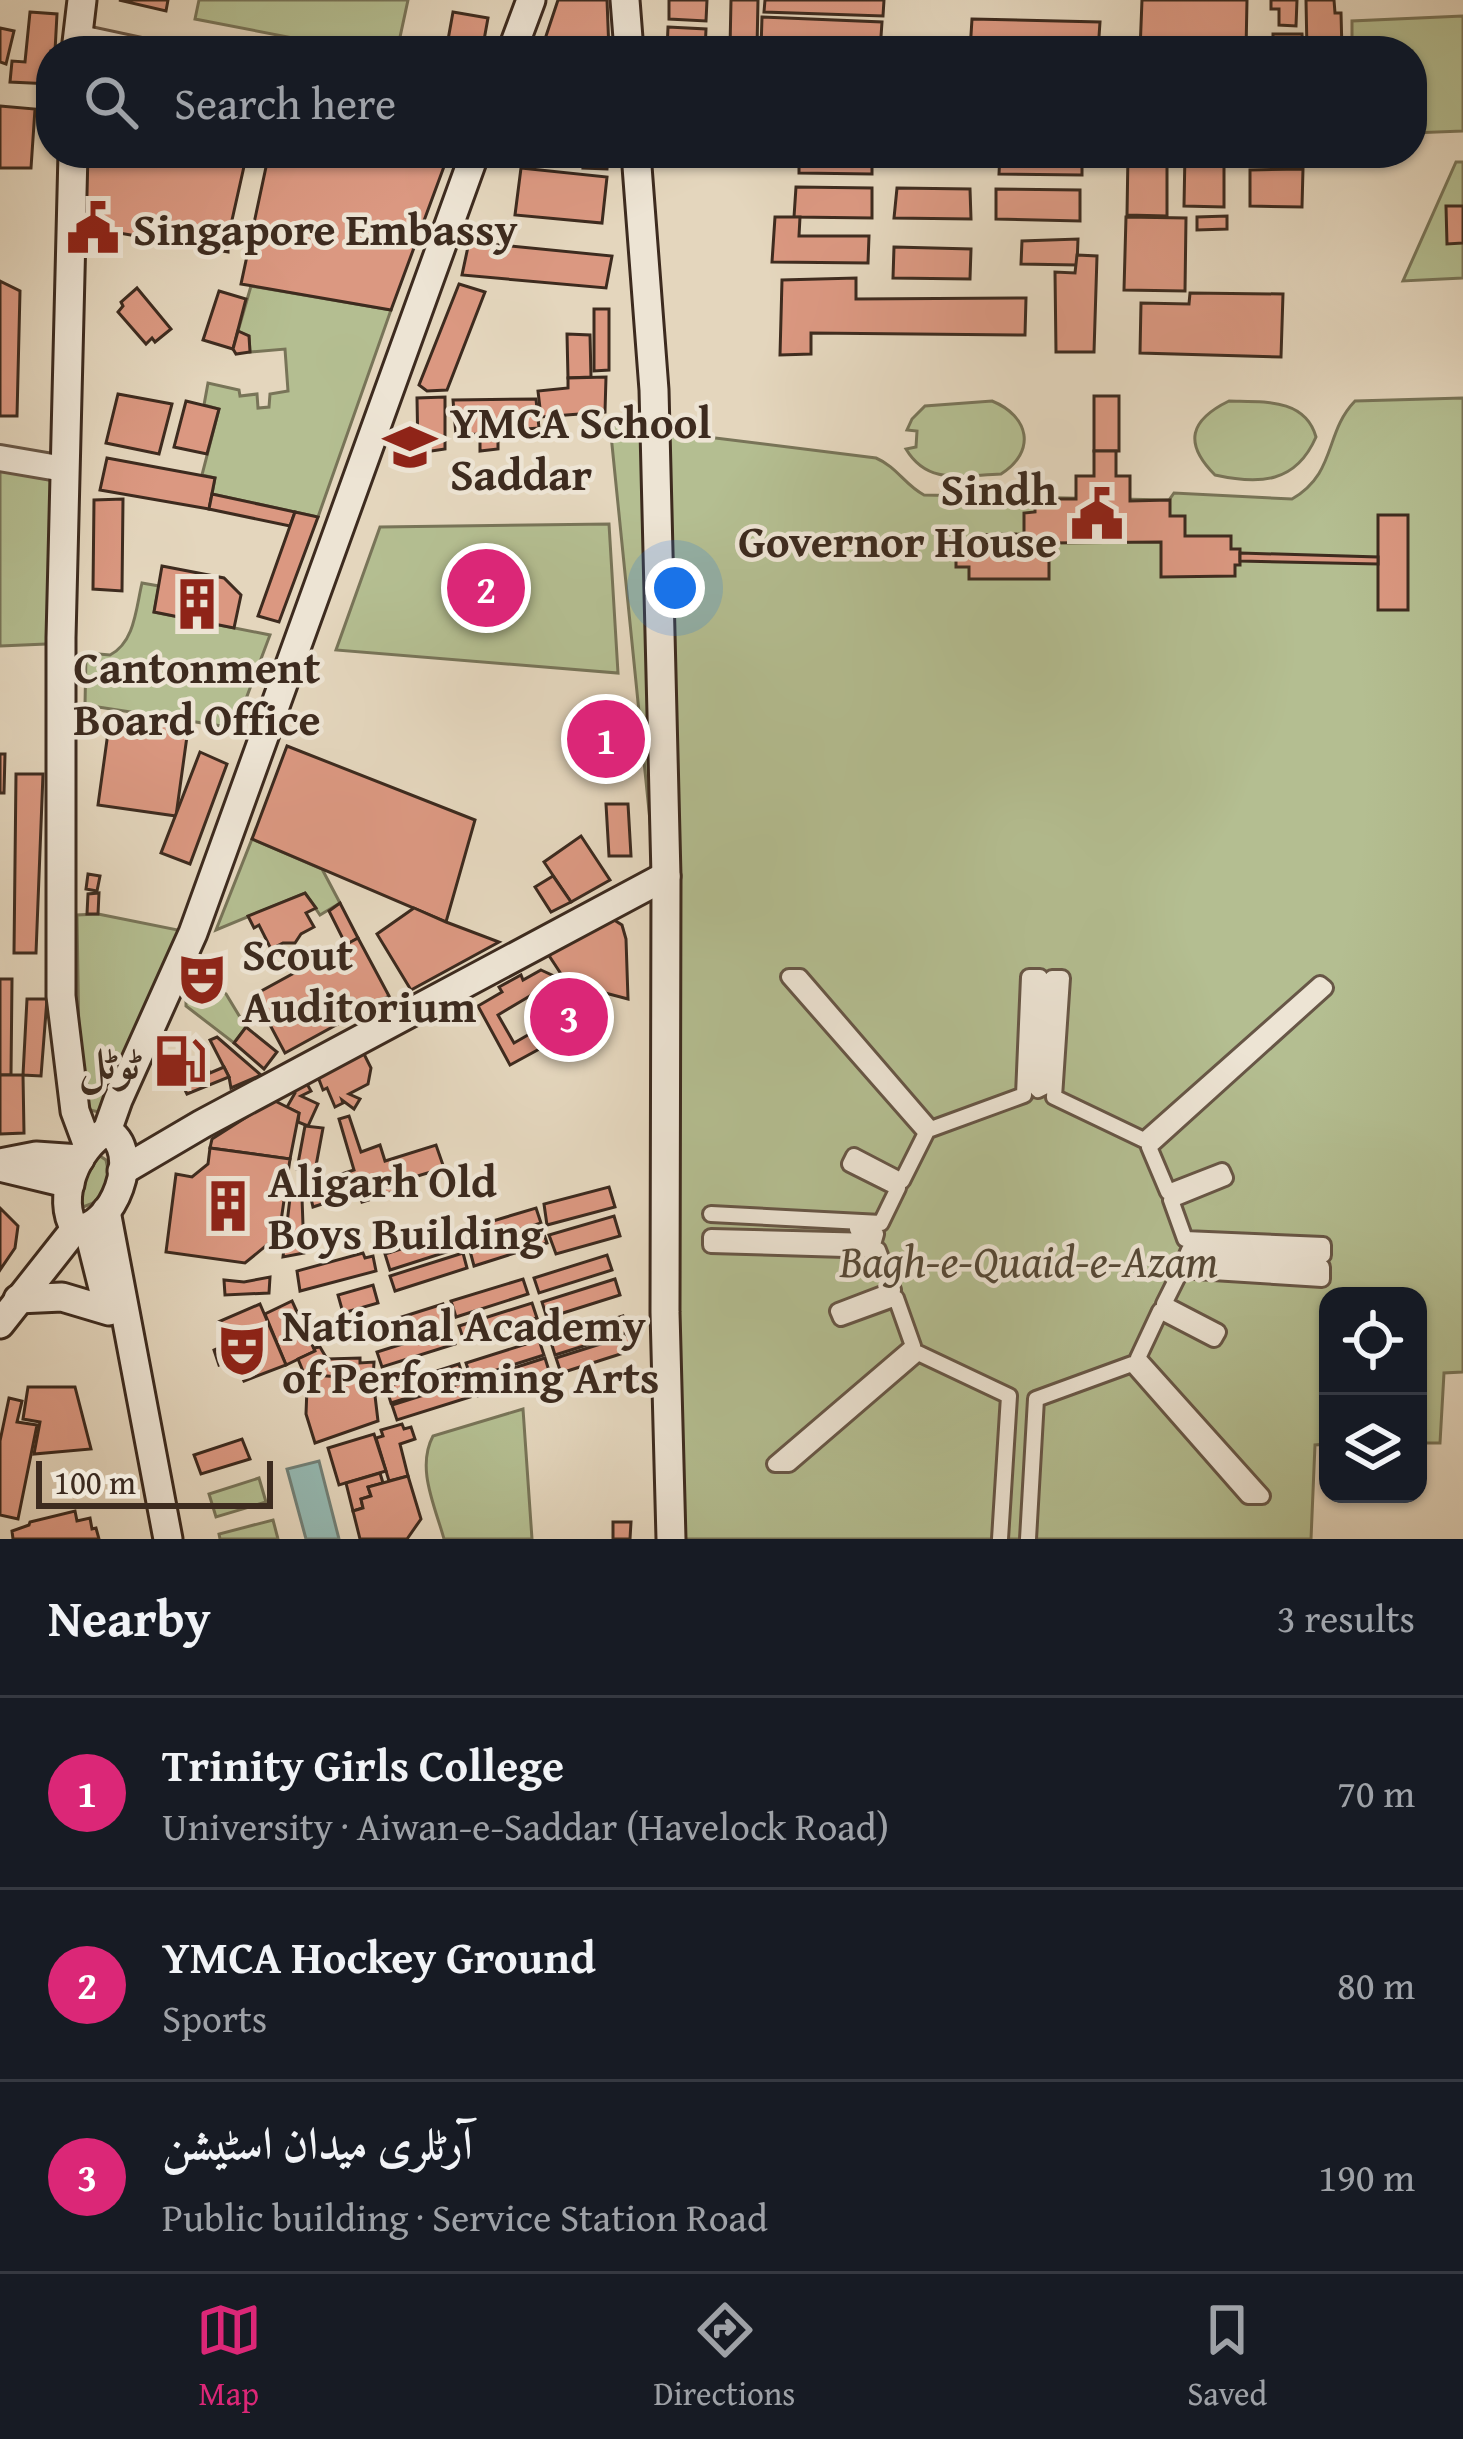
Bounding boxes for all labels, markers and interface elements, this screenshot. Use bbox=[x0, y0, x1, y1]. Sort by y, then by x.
search box bbox=[36, 36, 1427, 168]
icon: search bbox=[78, 69, 144, 135]
text: Search here bbox=[174, 70, 396, 135]
place label: Singapore Embassy bbox=[133, 196, 518, 261]
public building icon: Singapore Embassy bbox=[64, 199, 122, 257]
place label: YMCA School Saddar bbox=[450, 389, 712, 506]
school or university icon: YMCA School Saddar bbox=[381, 418, 439, 476]
place label: Sindh Governor House bbox=[738, 456, 1057, 573]
public building icon: Sindh Governor House bbox=[1068, 485, 1126, 543]
pin: 2 bbox=[447, 543, 525, 633]
your location bbox=[645, 558, 705, 618]
building icon: Cantonment Board Office bbox=[168, 575, 226, 633]
place label: Cantonment Board Office bbox=[73, 634, 321, 751]
pin: 1 bbox=[567, 694, 645, 784]
place label: Scout Auditorium bbox=[242, 921, 477, 1038]
theatre icon: Scout Auditorium bbox=[173, 950, 231, 1008]
pin: 3 bbox=[530, 972, 608, 1062]
place label: ٹوٹل bbox=[78, 1029, 142, 1096]
fuel station icon: ٹوٹل bbox=[151, 1032, 209, 1090]
place label: Aligarh Old Boys Building bbox=[268, 1148, 544, 1265]
building icon: Aligarh Old Boys Building bbox=[199, 1177, 257, 1235]
park label: Bagh-e-Quaid-e-Azam bbox=[838, 1228, 1219, 1293]
map controls bbox=[1319, 1287, 1427, 1503]
button: locate bbox=[1319, 1287, 1427, 1395]
place label: National Academy of Performing Arts bbox=[282, 1292, 659, 1409]
theatre icon: National Academy of Performing Arts bbox=[213, 1321, 271, 1379]
button: layers bbox=[1319, 1395, 1427, 1503]
scale bar bbox=[36, 1455, 273, 1508]
text: 100 m bbox=[54, 1458, 136, 1506]
text: Nearby bbox=[48, 1580, 211, 1655]
text: 3 results bbox=[1277, 1589, 1415, 1646]
text: Trinity Girls College bbox=[162, 1732, 564, 1797]
text: 1 bbox=[77, 1764, 97, 1821]
text: 70 m bbox=[1337, 1764, 1415, 1821]
text: University · Aiwan-e-Saddar (Havelock Road) bbox=[162, 1797, 889, 1854]
text: YMCA Hockey Ground bbox=[162, 1924, 596, 1989]
text: 2 bbox=[77, 1956, 97, 2013]
text: 80 m bbox=[1337, 1956, 1415, 2013]
text: Sports bbox=[162, 1989, 267, 2046]
text: آرٹلری میدان اسٹیشن bbox=[162, 2110, 472, 2175]
text: 3 bbox=[77, 2148, 97, 2205]
text: 190 m bbox=[1318, 2148, 1415, 2205]
text: Public building · Service Station Road bbox=[162, 2188, 768, 2245]
tab: Map bbox=[196, 2297, 262, 2417]
tab: Directions bbox=[654, 2297, 795, 2417]
tab: Saved bbox=[1187, 2297, 1267, 2417]

